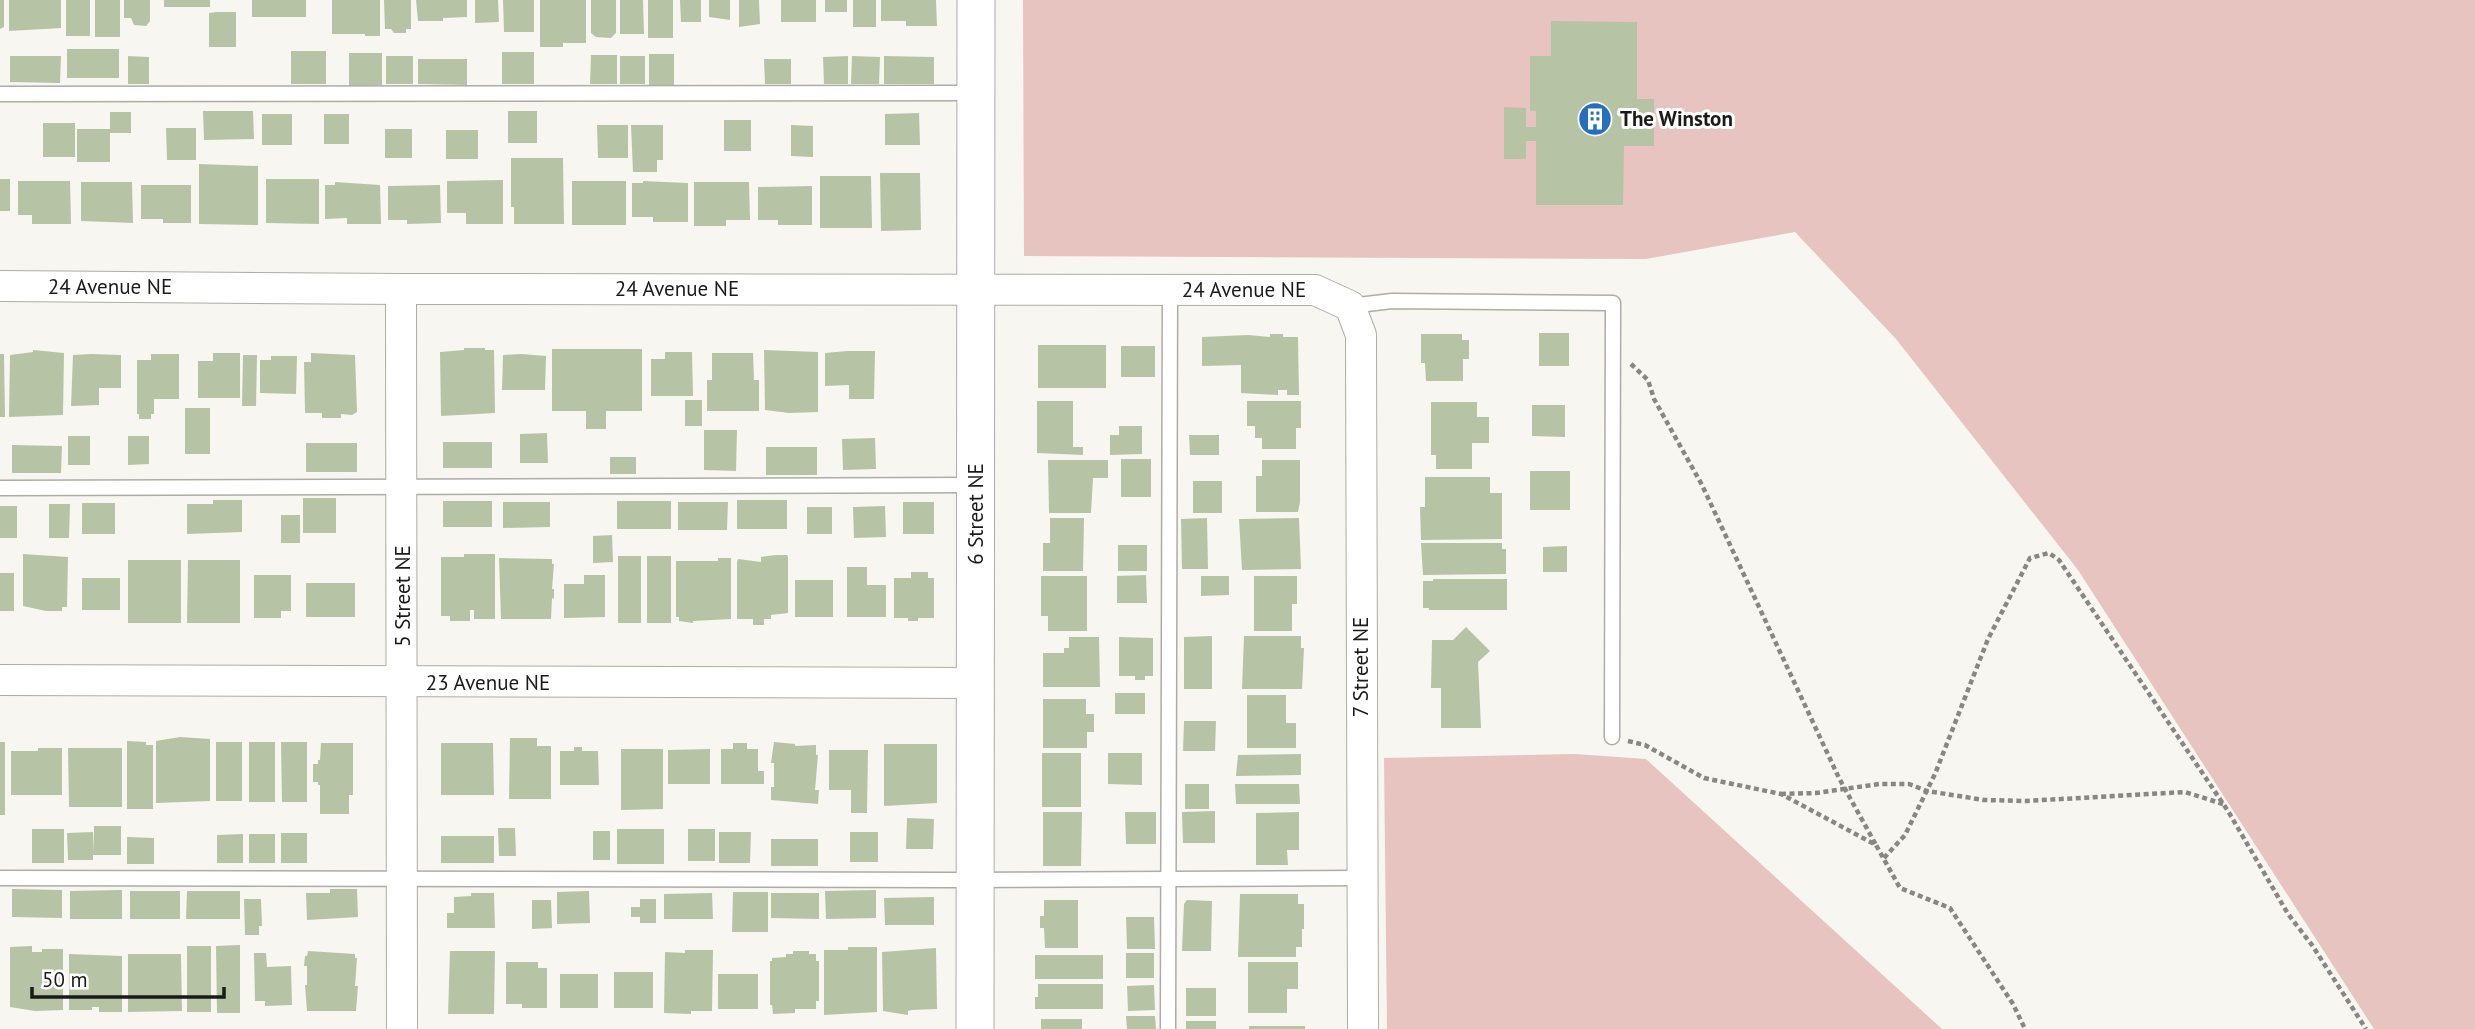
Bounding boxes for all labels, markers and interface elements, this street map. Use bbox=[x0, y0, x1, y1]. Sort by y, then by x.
building icon: The Winston bbox=[1576, 100, 1614, 138]
place label: The Winston bbox=[1620, 105, 1733, 132]
street label: 24 Avenue NE bbox=[48, 273, 172, 300]
street label: 24 Avenue NE bbox=[615, 275, 739, 302]
street label: 24 Avenue NE bbox=[1182, 276, 1306, 303]
street label: 6 Street NE bbox=[962, 463, 989, 565]
street label: 5 Street NE bbox=[389, 545, 416, 647]
street label: 7 Street NE bbox=[1347, 617, 1374, 717]
street label: 23 Avenue NE bbox=[426, 669, 550, 696]
scale bar bbox=[32, 956, 224, 1000]
text: 50 m bbox=[42, 966, 88, 993]

